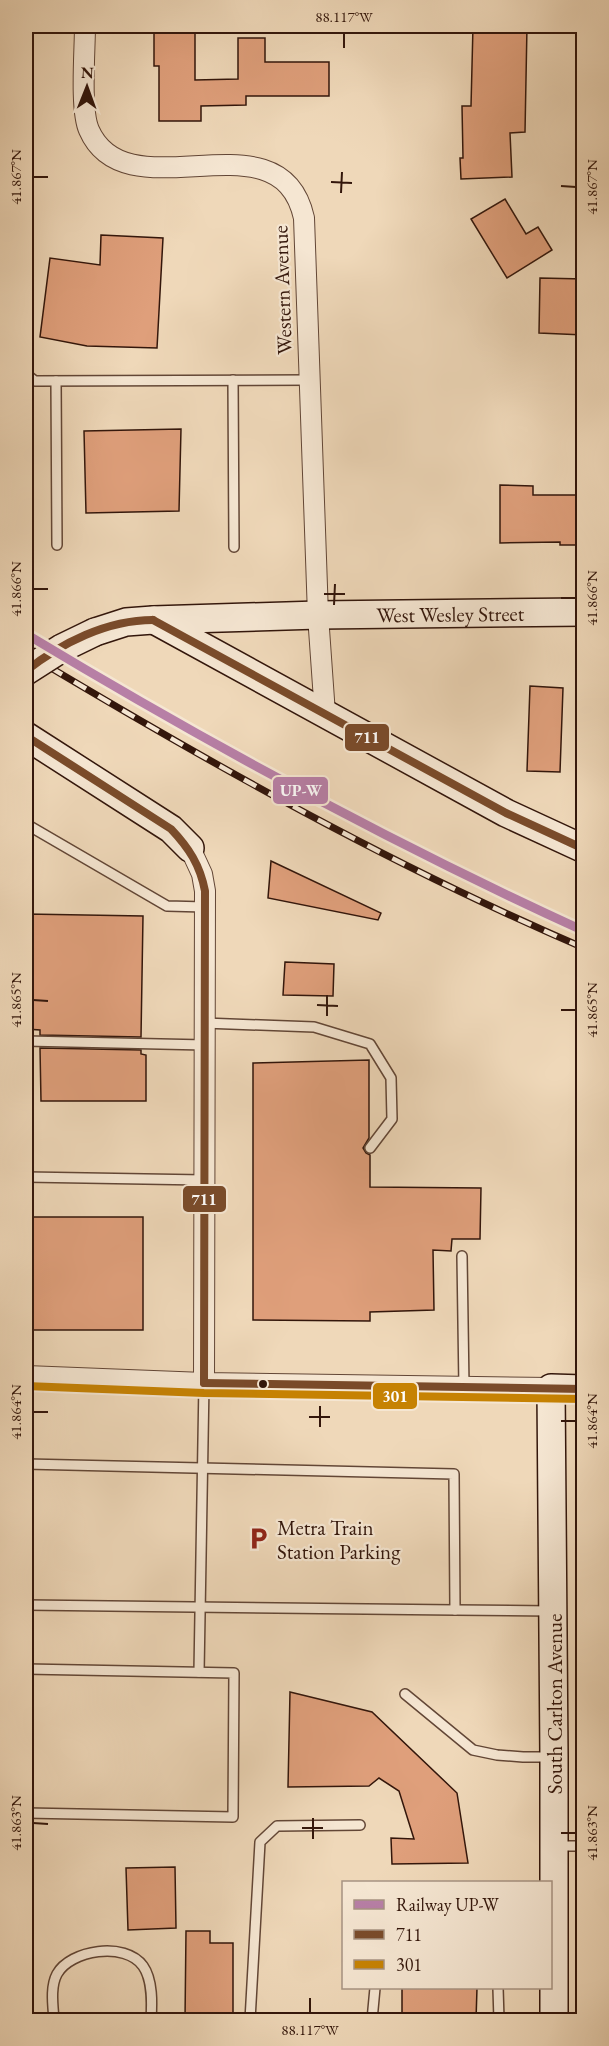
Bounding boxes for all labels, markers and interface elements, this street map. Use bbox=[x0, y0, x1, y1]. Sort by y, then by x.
text: 88.117°W bbox=[315, 7, 373, 26]
north arrow bbox=[57, 57, 117, 117]
text: N bbox=[81, 62, 94, 83]
text: 41.867°N bbox=[6, 149, 25, 205]
text: 41.867°N bbox=[582, 159, 601, 215]
street label: Western Avenue bbox=[266, 225, 298, 355]
text: 41.866°N bbox=[6, 561, 25, 617]
text: 41.866°N bbox=[582, 570, 601, 626]
street label: West Wesley Street bbox=[376, 599, 525, 628]
line badge: 711 bbox=[344, 723, 390, 752]
text: 711 bbox=[354, 727, 380, 748]
line badge: UP-W bbox=[272, 776, 329, 805]
text: UP-W bbox=[280, 780, 323, 801]
text: 41.865°N bbox=[6, 972, 25, 1028]
text: 41.865°N bbox=[582, 982, 601, 1038]
line badge: 711 bbox=[182, 1185, 227, 1213]
text: 711 bbox=[191, 1189, 217, 1210]
unlabelled marker bbox=[257, 1378, 269, 1390]
line badge: 301 bbox=[372, 1382, 418, 1410]
text: 41.864°N bbox=[6, 1384, 25, 1440]
text: 301 bbox=[382, 1386, 408, 1407]
text: 41.864°N bbox=[582, 1393, 601, 1449]
place label: Metra Train Station Parking bbox=[277, 1514, 401, 1565]
parking icon: Metra Train Station Parking bbox=[246, 1526, 272, 1552]
street label: South Carlton Avenue bbox=[541, 1614, 568, 1794]
text: 41.863°N bbox=[6, 1795, 25, 1851]
text: 41.863°N bbox=[582, 1805, 601, 1861]
legend bbox=[342, 1881, 552, 1989]
text: Railway UP-W bbox=[396, 1893, 499, 1916]
text: 711 bbox=[396, 1923, 422, 1946]
text: 301 bbox=[396, 1953, 422, 1976]
text: 88.117°W bbox=[281, 2020, 339, 2039]

